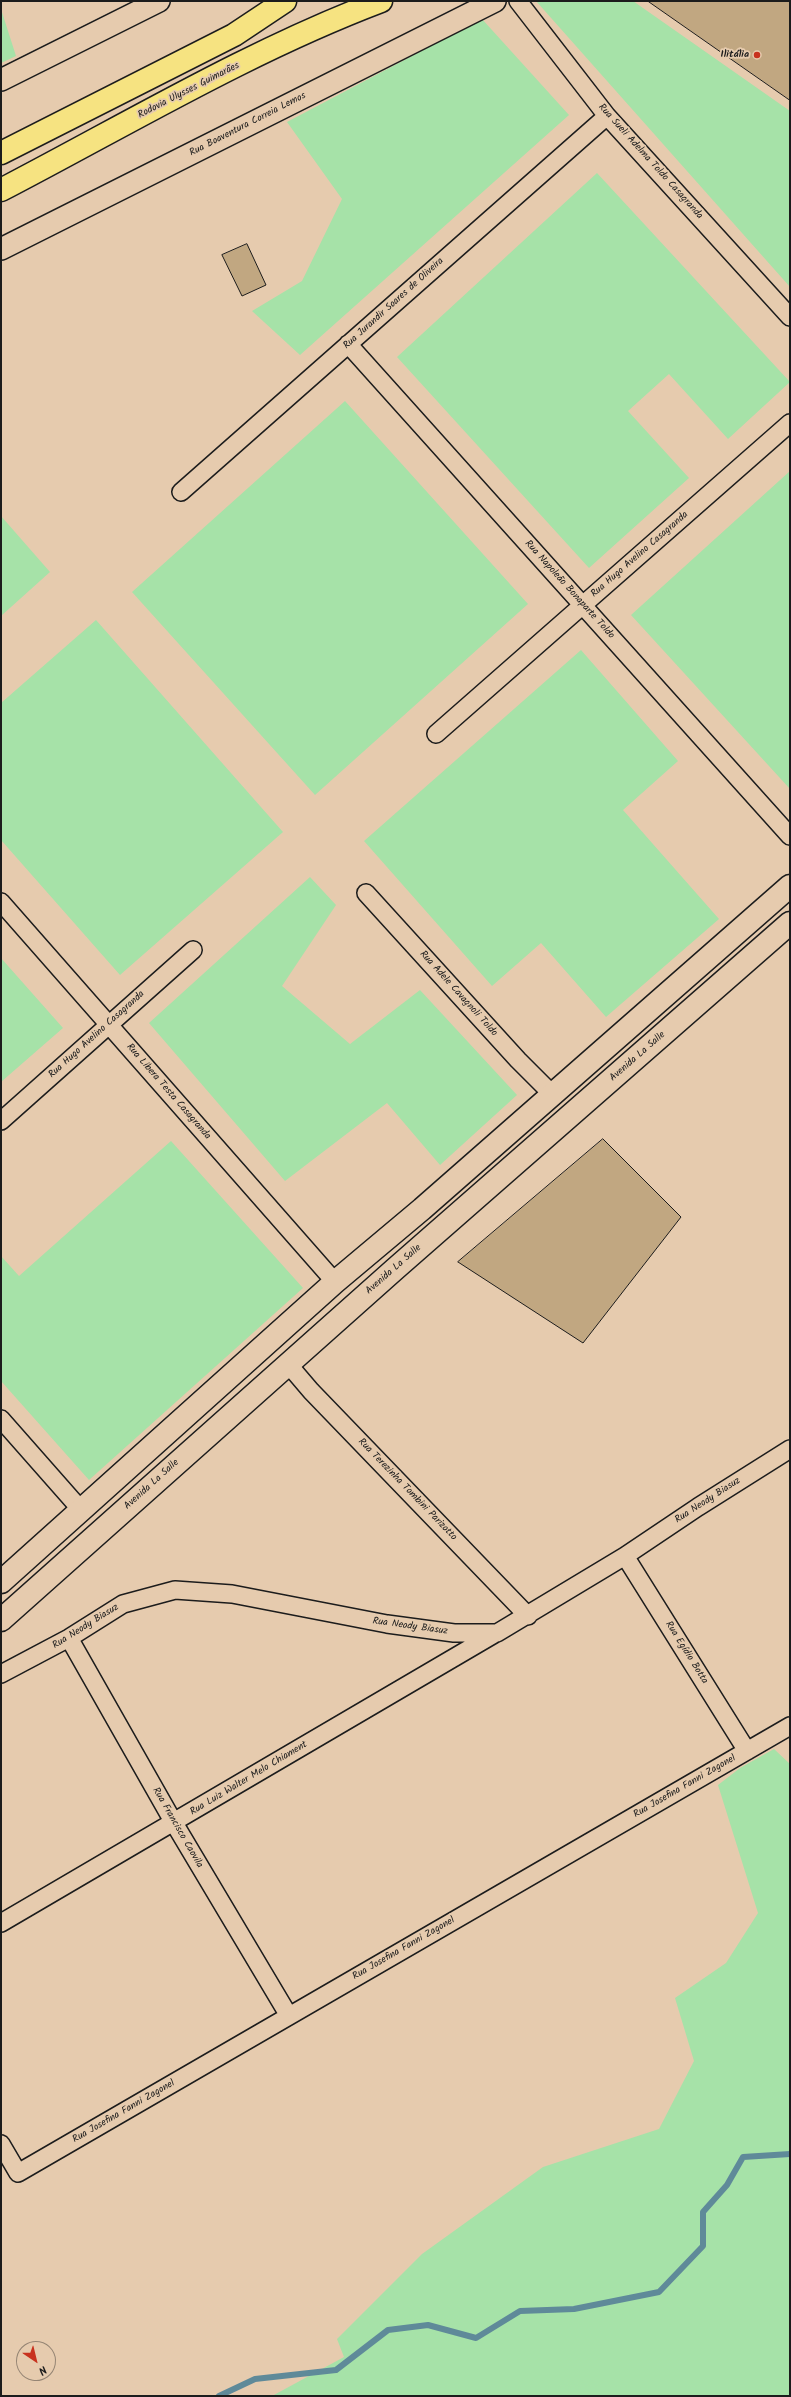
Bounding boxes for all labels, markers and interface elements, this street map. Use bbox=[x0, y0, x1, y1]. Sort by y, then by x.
place label: Ilitália bbox=[721, 49, 749, 61]
marker: Ilitália bbox=[752, 50, 762, 60]
street label: Rodovia Ulysses Guimarães bbox=[136, 60, 242, 122]
street label: Rua Boaventura Correia Lemos bbox=[188, 90, 308, 160]
street label: Rua Sueli Adelma Toldo Casagranda bbox=[595, 102, 705, 222]
street label: Rua Jurandir Soares de Oliveira bbox=[341, 256, 447, 352]
street label: Rua Hugo Avelino Casagranda bbox=[589, 509, 691, 601]
street label: Rua Napoleão Bonaparte Toldo bbox=[522, 538, 616, 642]
street label: Rua Adele Cavagnoli Toldo bbox=[416, 949, 500, 1039]
street label: Rua Hugo Avelino Casagranda bbox=[47, 989, 147, 1081]
street label: Avenida La Salle bbox=[608, 1030, 668, 1084]
street label: Rua Libera Testa Casagranda bbox=[123, 1042, 213, 1142]
street label: Avenida La Salle bbox=[364, 1243, 424, 1297]
street label: Rua Terezinha Tombini Parizotto bbox=[355, 1436, 459, 1544]
street label: Avenida La Salle bbox=[122, 1457, 182, 1513]
street label: Rua Neody Biasuz bbox=[673, 1475, 743, 1527]
street label: Rua Neody Biasuz bbox=[51, 1602, 121, 1652]
street label: Rua Neody Biasuz bbox=[372, 1616, 448, 1638]
street label: Rua Egídio Botta bbox=[662, 1619, 710, 1687]
street label: Rua Luiz Walter Melo Chiament bbox=[188, 1739, 310, 1819]
street label: Rua Josefina Fanni Zagonel bbox=[632, 1753, 738, 1821]
street label: Rua Francisco Caovila bbox=[149, 1786, 205, 1870]
street label: Rua Josefina Fanni Zagonel bbox=[351, 1915, 457, 1983]
street label: Rua Josefina Fanni Zagonel bbox=[71, 2078, 177, 2146]
north arrow bbox=[16, 2341, 56, 2381]
text: N bbox=[34, 2361, 50, 2379]

